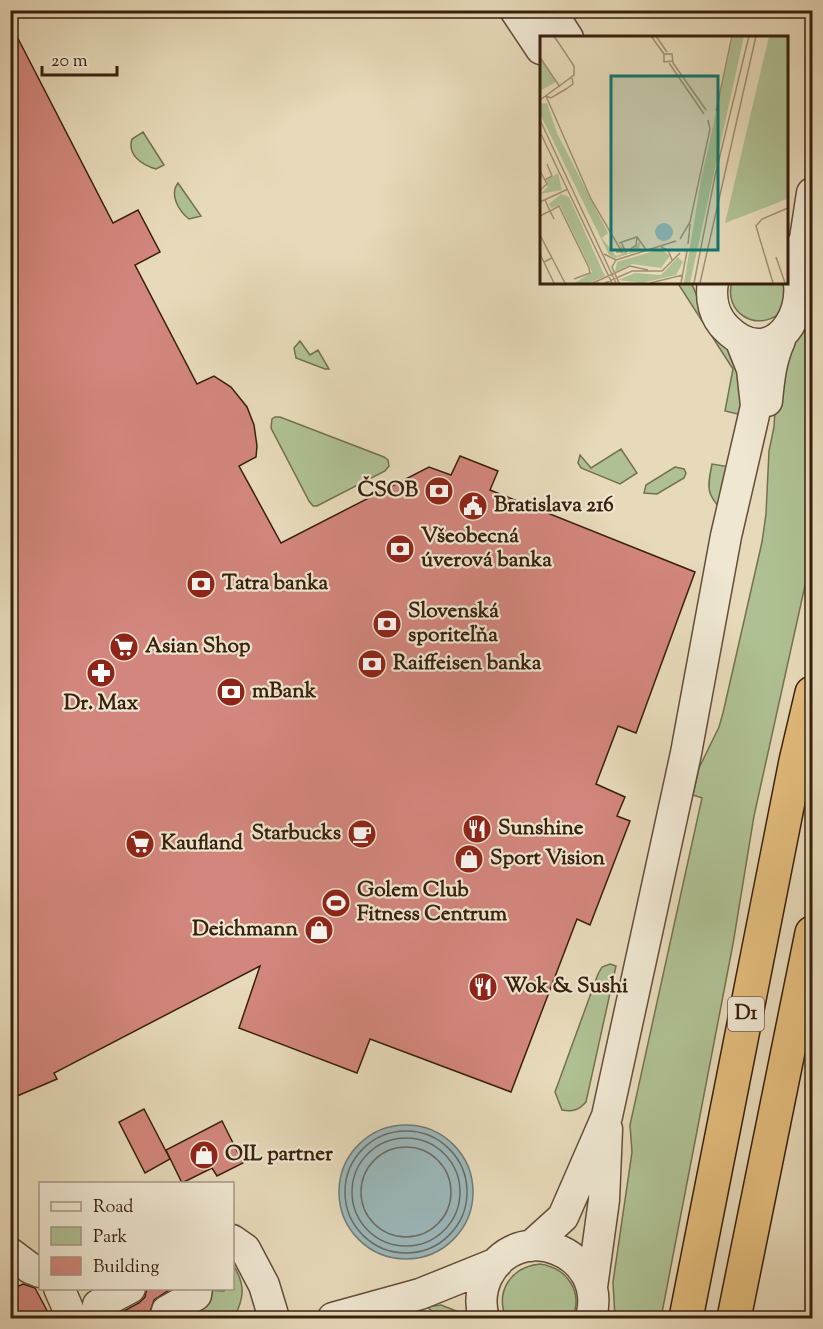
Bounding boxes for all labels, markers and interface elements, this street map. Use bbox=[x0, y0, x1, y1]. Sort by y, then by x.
inset map bbox=[540, 36, 787, 284]
scale bar bbox=[42, 39, 117, 77]
text: 20 m bbox=[51, 49, 88, 75]
bank icon: ČSOB bbox=[423, 475, 455, 507]
place label: ČSOB bbox=[357, 476, 419, 506]
public building icon: Bratislava 216 bbox=[457, 490, 489, 522]
place label: Bratislava 216 bbox=[494, 491, 614, 521]
place label: Všeobecná úverová banka bbox=[421, 522, 552, 576]
bank icon: Všeobecná úverová banka bbox=[384, 533, 416, 565]
bank icon: Tatra banka bbox=[185, 568, 217, 600]
place label: Tatra banka bbox=[222, 569, 329, 599]
place label: Slovenská sporiteľňa bbox=[408, 597, 499, 651]
bank icon: Slovenská sporiteľňa bbox=[371, 608, 403, 640]
supermarket icon: Asian Shop bbox=[108, 631, 140, 663]
place label: Asian Shop bbox=[145, 632, 251, 662]
bank icon: Raiffeisen banka bbox=[356, 648, 388, 680]
place label: Raiffeisen banka bbox=[393, 649, 542, 679]
pharmacy icon: Dr. Max bbox=[85, 657, 117, 689]
bank icon: mBank bbox=[215, 676, 247, 708]
place label: mBank bbox=[252, 677, 317, 707]
place label: Dr. Max bbox=[64, 689, 139, 719]
restaurant icon: Sunshine bbox=[461, 813, 493, 845]
place label: Sunshine bbox=[498, 814, 584, 844]
cafe icon: Starbucks bbox=[346, 818, 378, 850]
place label: Starbucks bbox=[252, 819, 341, 849]
supermarket icon: Kaufland bbox=[124, 828, 156, 860]
place label: Kaufland bbox=[161, 829, 243, 859]
shop icon: Sport Vision bbox=[453, 843, 485, 875]
place label: Sport Vision bbox=[490, 844, 605, 874]
place label: Golem Club Fitness Centrum bbox=[357, 876, 508, 930]
sports icon: Golem Club Fitness Centrum bbox=[320, 887, 352, 919]
shop icon: Deichmann bbox=[303, 914, 335, 946]
place label: Deichmann bbox=[192, 915, 299, 945]
restaurant icon: Wok & Sushi bbox=[467, 971, 499, 1003]
place label: Wok & Sushi bbox=[504, 972, 628, 1002]
road number: D1 bbox=[728, 997, 764, 1031]
shop icon: OIL partner bbox=[188, 1139, 220, 1171]
place label: OIL partner bbox=[225, 1140, 333, 1170]
legend bbox=[39, 1182, 234, 1290]
text: Road bbox=[93, 1195, 133, 1221]
text: Park bbox=[93, 1225, 128, 1251]
text: Building bbox=[93, 1255, 159, 1281]

